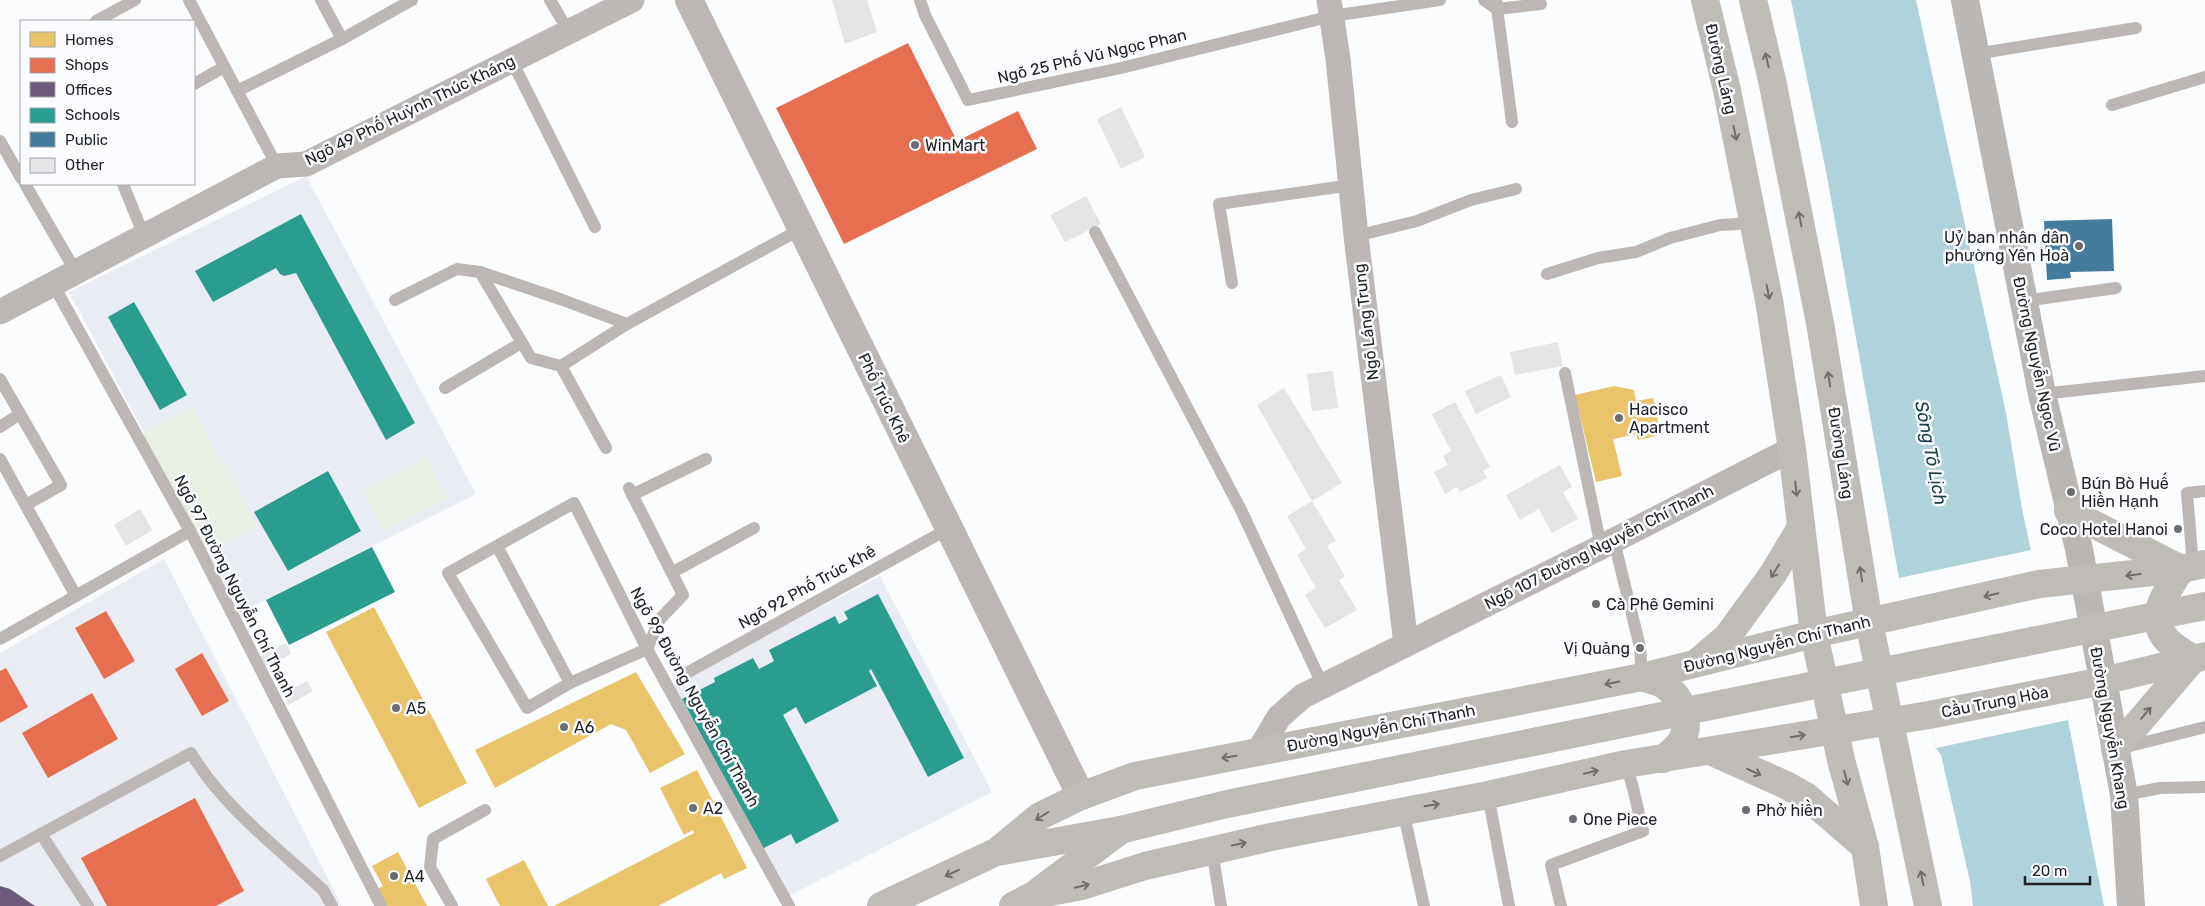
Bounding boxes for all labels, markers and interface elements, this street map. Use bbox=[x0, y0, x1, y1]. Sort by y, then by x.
legend bbox=[20, 20, 195, 185]
street label: Đường Láng bbox=[1701, 22, 1741, 116]
street label: Ngõ 25 Phố Vũ Ngọc Phan bbox=[995, 24, 1188, 87]
text: Homes bbox=[65, 31, 114, 49]
street label: Ngõ 49 Phố Huỳnh Thúc Kháng bbox=[301, 49, 518, 169]
one-way arrow bbox=[1762, 53, 1771, 69]
text: Shops bbox=[65, 56, 109, 74]
text: Offices bbox=[65, 81, 113, 99]
text: Schools bbox=[65, 106, 121, 124]
one-way arrow bbox=[1731, 124, 1741, 140]
text: Public bbox=[65, 131, 108, 149]
place label: WinMart bbox=[925, 136, 985, 155]
marker: WinMart bbox=[909, 139, 921, 151]
text: Other bbox=[65, 156, 105, 174]
one-way arrow bbox=[1794, 212, 1804, 228]
place label: Uỷ ban nhân dân phường Yên Hoà bbox=[1944, 228, 2069, 265]
marker: Uỷ ban nhân dân phường Yên Hoà bbox=[2073, 240, 2085, 252]
street label: Ngõ Láng Trung bbox=[1349, 263, 1383, 381]
street label: Đường Nguyễn Ngọc Vũ bbox=[2009, 274, 2066, 453]
one-way arrow bbox=[1763, 284, 1773, 300]
street label: Phố Trúc Khê bbox=[854, 349, 915, 446]
one-way arrow bbox=[1824, 372, 1834, 388]
water label: Sông Tô Lịch bbox=[1910, 399, 1952, 507]
place label: Hacisco Apartment bbox=[1629, 400, 1709, 437]
street label: Đường Láng bbox=[1824, 406, 1858, 500]
marker: Hacisco Apartment bbox=[1613, 412, 1625, 424]
street label: Ngõ 97 Đường Nguyễn Chí Thanh bbox=[170, 471, 301, 700]
place label: Bún Bò Huế Hiền Hạnh bbox=[2081, 472, 2169, 511]
street label: Ngõ 107 Đường Nguyễn Chí Thanh bbox=[1481, 479, 1717, 613]
one-way arrow bbox=[1791, 481, 1801, 497]
marker: Bún Bò Huế Hiền Hạnh bbox=[2065, 486, 2077, 498]
place label: Coco Hotel Hanoi bbox=[2040, 520, 2168, 539]
marker: Coco Hotel Hanoi bbox=[2172, 523, 2184, 535]
street label: Ngõ 92 Phố Trúc Khê bbox=[734, 540, 879, 633]
one-way arrow bbox=[1769, 563, 1779, 577]
one-way arrow bbox=[1856, 566, 1866, 582]
one-way arrow bbox=[2125, 570, 2141, 580]
street label: Ngõ 99 Đường Nguyễn Chí Thanh bbox=[626, 583, 765, 810]
one-way arrow bbox=[1983, 590, 1999, 600]
place label: Cà Phê Gemini bbox=[1606, 595, 1714, 614]
marker: Cà Phê Gemini bbox=[1590, 598, 1602, 610]
street label: Đường Nguyễn Chí Thanh bbox=[1681, 610, 1872, 676]
place label: Vị Quảng bbox=[1563, 639, 1630, 658]
marker: Vị Quảng bbox=[1634, 642, 1646, 654]
street label: Đường Nguyễn Khang bbox=[2086, 645, 2135, 811]
one-way arrow bbox=[1604, 679, 1620, 689]
street label: Cầu Trung Hòa bbox=[1939, 681, 2050, 722]
place label: A5 bbox=[406, 699, 426, 718]
street label: Đường Nguyễn Chí Thanh bbox=[1285, 699, 1477, 756]
marker: A5 bbox=[390, 702, 402, 714]
one-way arrow bbox=[2140, 706, 2152, 719]
place label: A6 bbox=[574, 718, 595, 737]
marker: A6 bbox=[558, 721, 570, 733]
one-way arrow bbox=[1789, 731, 1805, 741]
one-way arrow bbox=[1221, 752, 1237, 762]
one-way arrow bbox=[1583, 766, 1599, 776]
one-way arrow bbox=[1747, 767, 1762, 777]
one-way arrow bbox=[1842, 769, 1851, 785]
place label: A2 bbox=[703, 799, 723, 818]
one-way arrow bbox=[1424, 799, 1440, 809]
place label: Phở hiền bbox=[1756, 799, 1823, 820]
marker: A2 bbox=[687, 802, 699, 814]
marker: Phở hiền bbox=[1740, 804, 1752, 816]
place label: One Piece bbox=[1583, 810, 1657, 829]
one-way arrow bbox=[1036, 812, 1050, 822]
marker: One Piece bbox=[1567, 813, 1579, 825]
one-way arrow bbox=[1230, 839, 1246, 849]
scale bar bbox=[2025, 854, 2090, 886]
text: 20 m bbox=[2032, 862, 2067, 880]
place label: A4 bbox=[404, 867, 425, 886]
one-way arrow bbox=[945, 869, 960, 878]
marker: A4 bbox=[388, 870, 400, 882]
one-way arrow bbox=[1917, 871, 1927, 887]
one-way arrow bbox=[1073, 881, 1089, 890]

